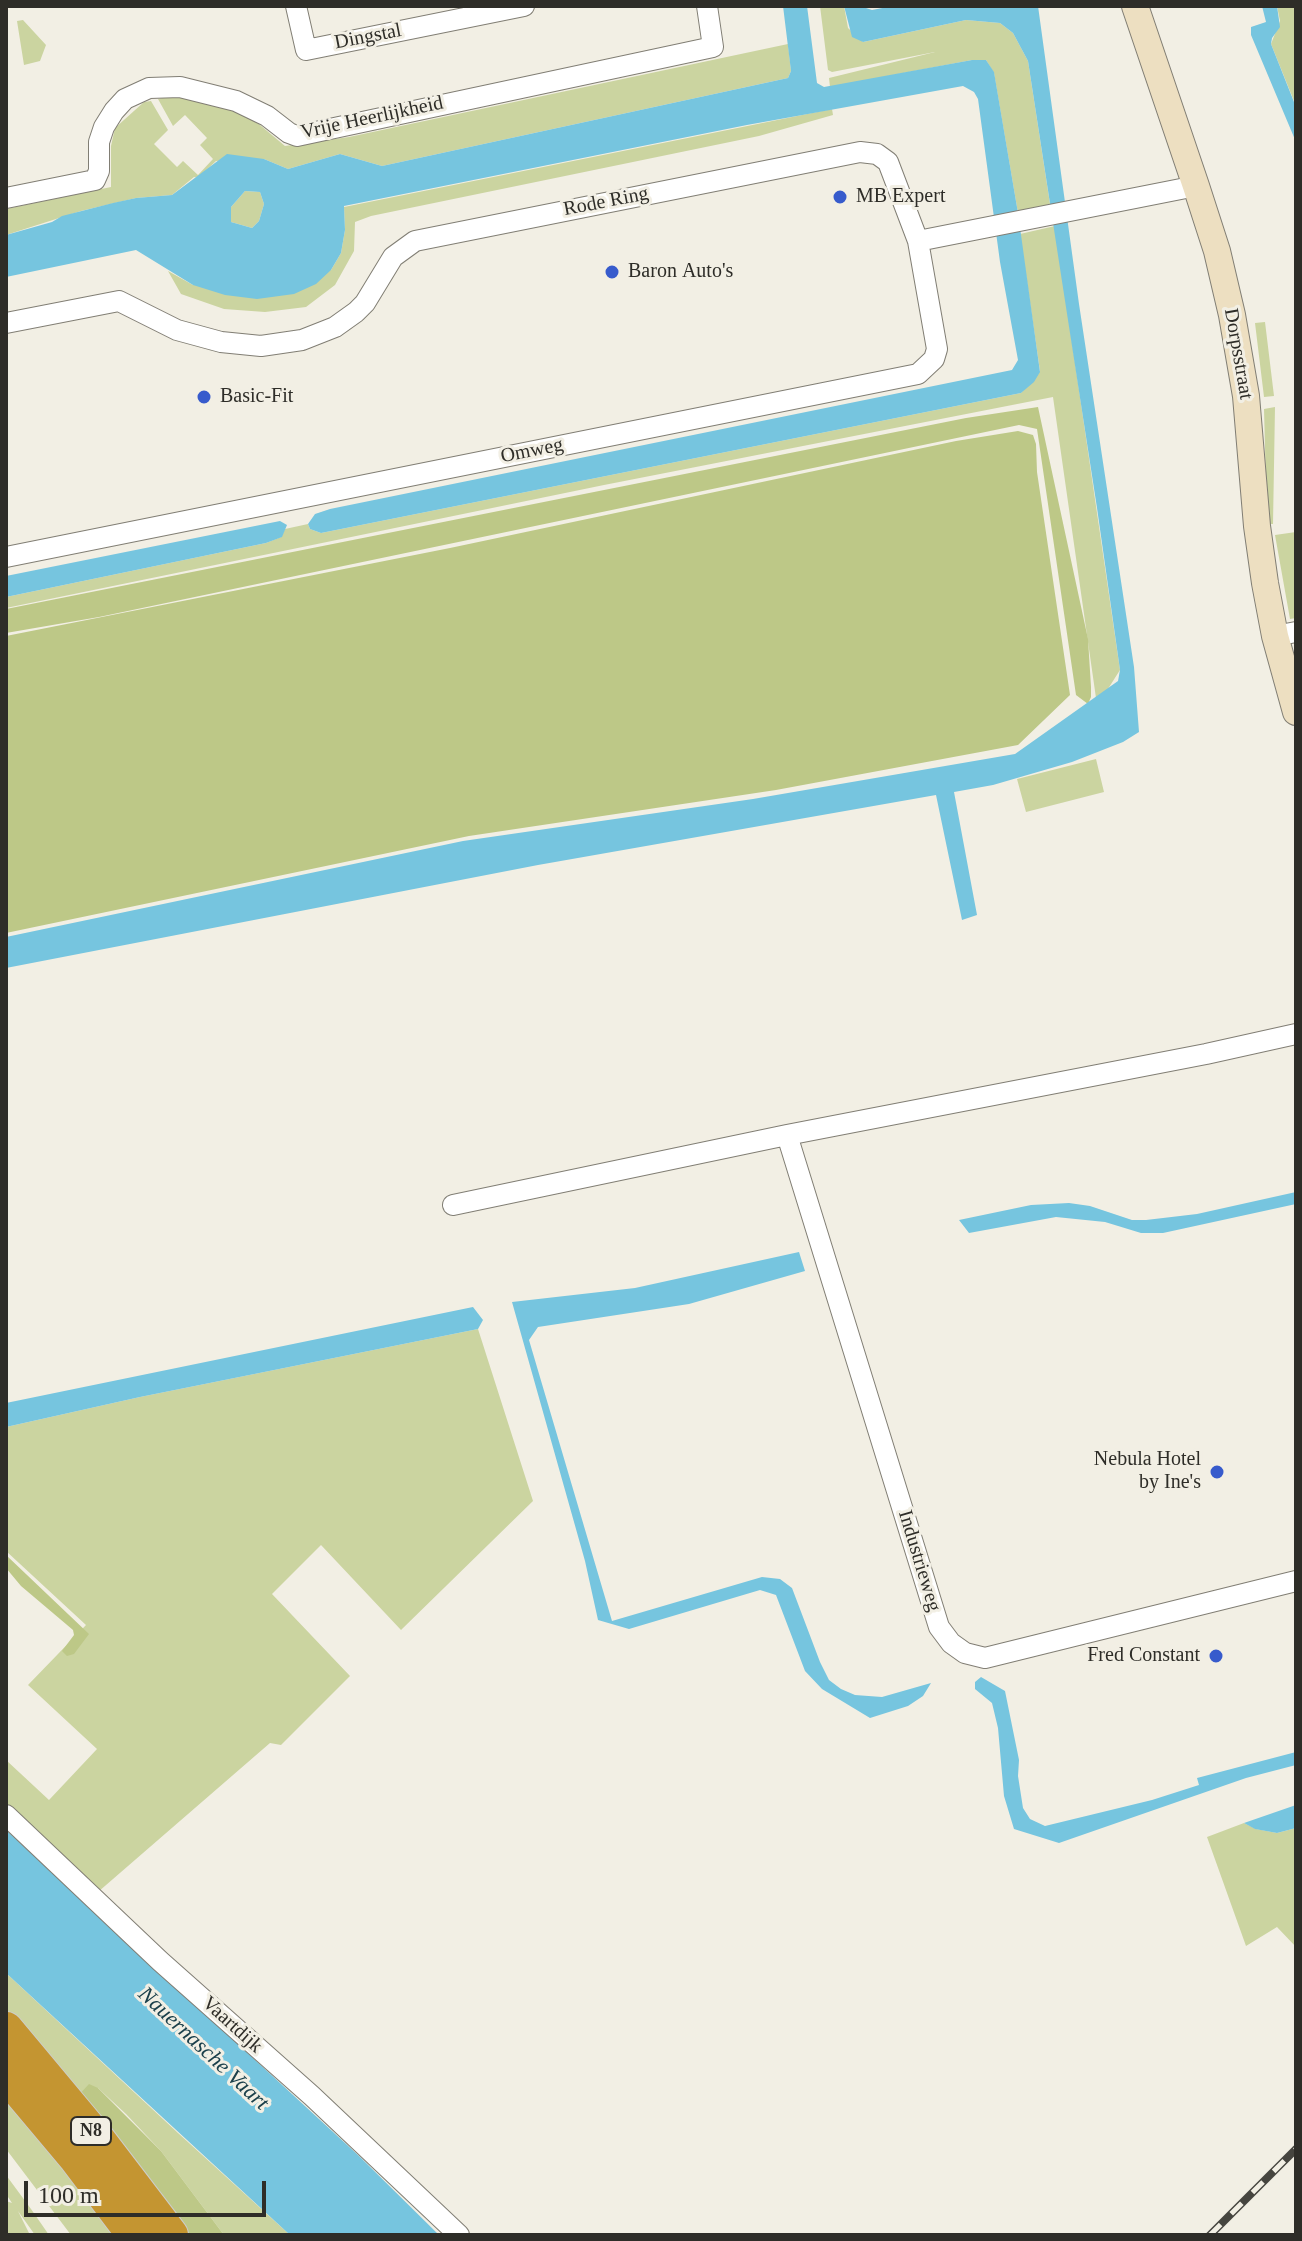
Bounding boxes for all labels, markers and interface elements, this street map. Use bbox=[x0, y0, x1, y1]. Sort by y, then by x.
street label: Dingstal bbox=[332, 19, 404, 55]
street label: Vrije Heerlijkheid bbox=[299, 91, 445, 145]
street label: Rode Ring bbox=[561, 182, 651, 222]
place label: MB Expert bbox=[856, 185, 945, 209]
marker: MB Expert bbox=[831, 188, 849, 206]
place label: Baron Auto's bbox=[628, 260, 733, 284]
marker: Baron Auto's bbox=[603, 263, 621, 281]
street label: Dorpsstraat bbox=[1218, 307, 1258, 401]
place label: Basic-Fit bbox=[220, 385, 293, 409]
marker: Basic-Fit bbox=[195, 388, 213, 406]
street label: Omweg bbox=[499, 433, 565, 469]
place label: Nebula Hotel by Ine's bbox=[1094, 1448, 1201, 1495]
marker: Nebula Hotel by Ine's bbox=[1208, 1463, 1226, 1481]
street label: Industrieweg bbox=[892, 1508, 946, 1614]
place label: Fred Constant bbox=[1087, 1644, 1200, 1668]
marker: Fred Constant bbox=[1207, 1647, 1225, 1665]
water label: Nauernasche Vaart bbox=[132, 1982, 274, 2116]
street label: Vaartdijk bbox=[197, 1992, 267, 2058]
road number: N8 bbox=[71, 2117, 111, 2145]
scale bar bbox=[28, 2165, 270, 2215]
text: 100 m bbox=[38, 2182, 99, 2208]

